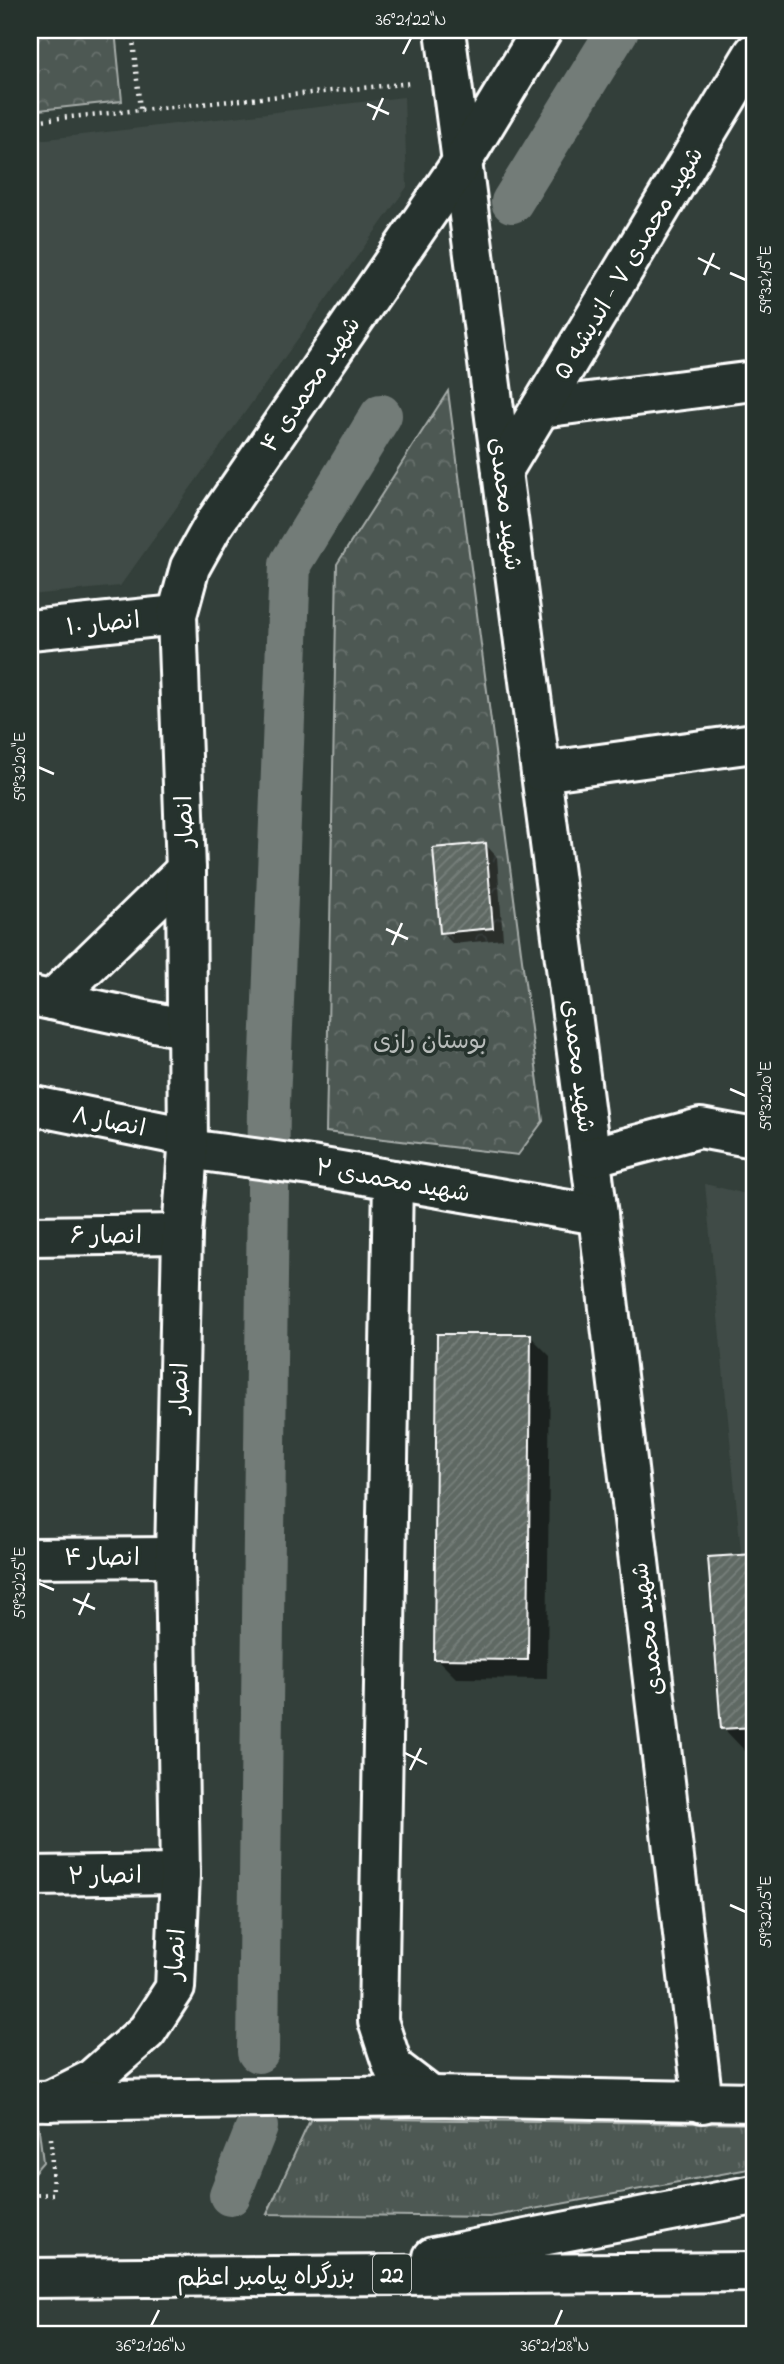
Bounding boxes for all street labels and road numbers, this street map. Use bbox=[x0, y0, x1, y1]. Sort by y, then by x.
street label: شهید محمدی ۷ - اندیشه ۵ bbox=[547, 141, 714, 388]
street label: شهید محمدی ۴ bbox=[253, 310, 371, 461]
street label: شهید محمدی bbox=[478, 436, 529, 573]
street label: انصار ۱۰ bbox=[65, 604, 142, 647]
street label: انصار bbox=[168, 795, 205, 849]
street label: شهید محمدی bbox=[551, 998, 602, 1135]
street label: انصار ۸ bbox=[69, 1099, 148, 1148]
street label: شهید محمدی ۲ bbox=[313, 1152, 472, 1213]
street label: انصار ۶ bbox=[70, 1220, 142, 1255]
street label: انصار bbox=[164, 1362, 199, 1416]
street label: انصار ۴ bbox=[64, 1542, 140, 1577]
street label: شهید محمدی bbox=[624, 1560, 675, 1697]
street label: انصار ۲ bbox=[68, 1859, 142, 1896]
street label: انصار bbox=[158, 1927, 197, 1983]
road number: 22 bbox=[373, 2254, 411, 2294]
street label: بزرگراه پیامبر اعظم bbox=[177, 2259, 355, 2298]

